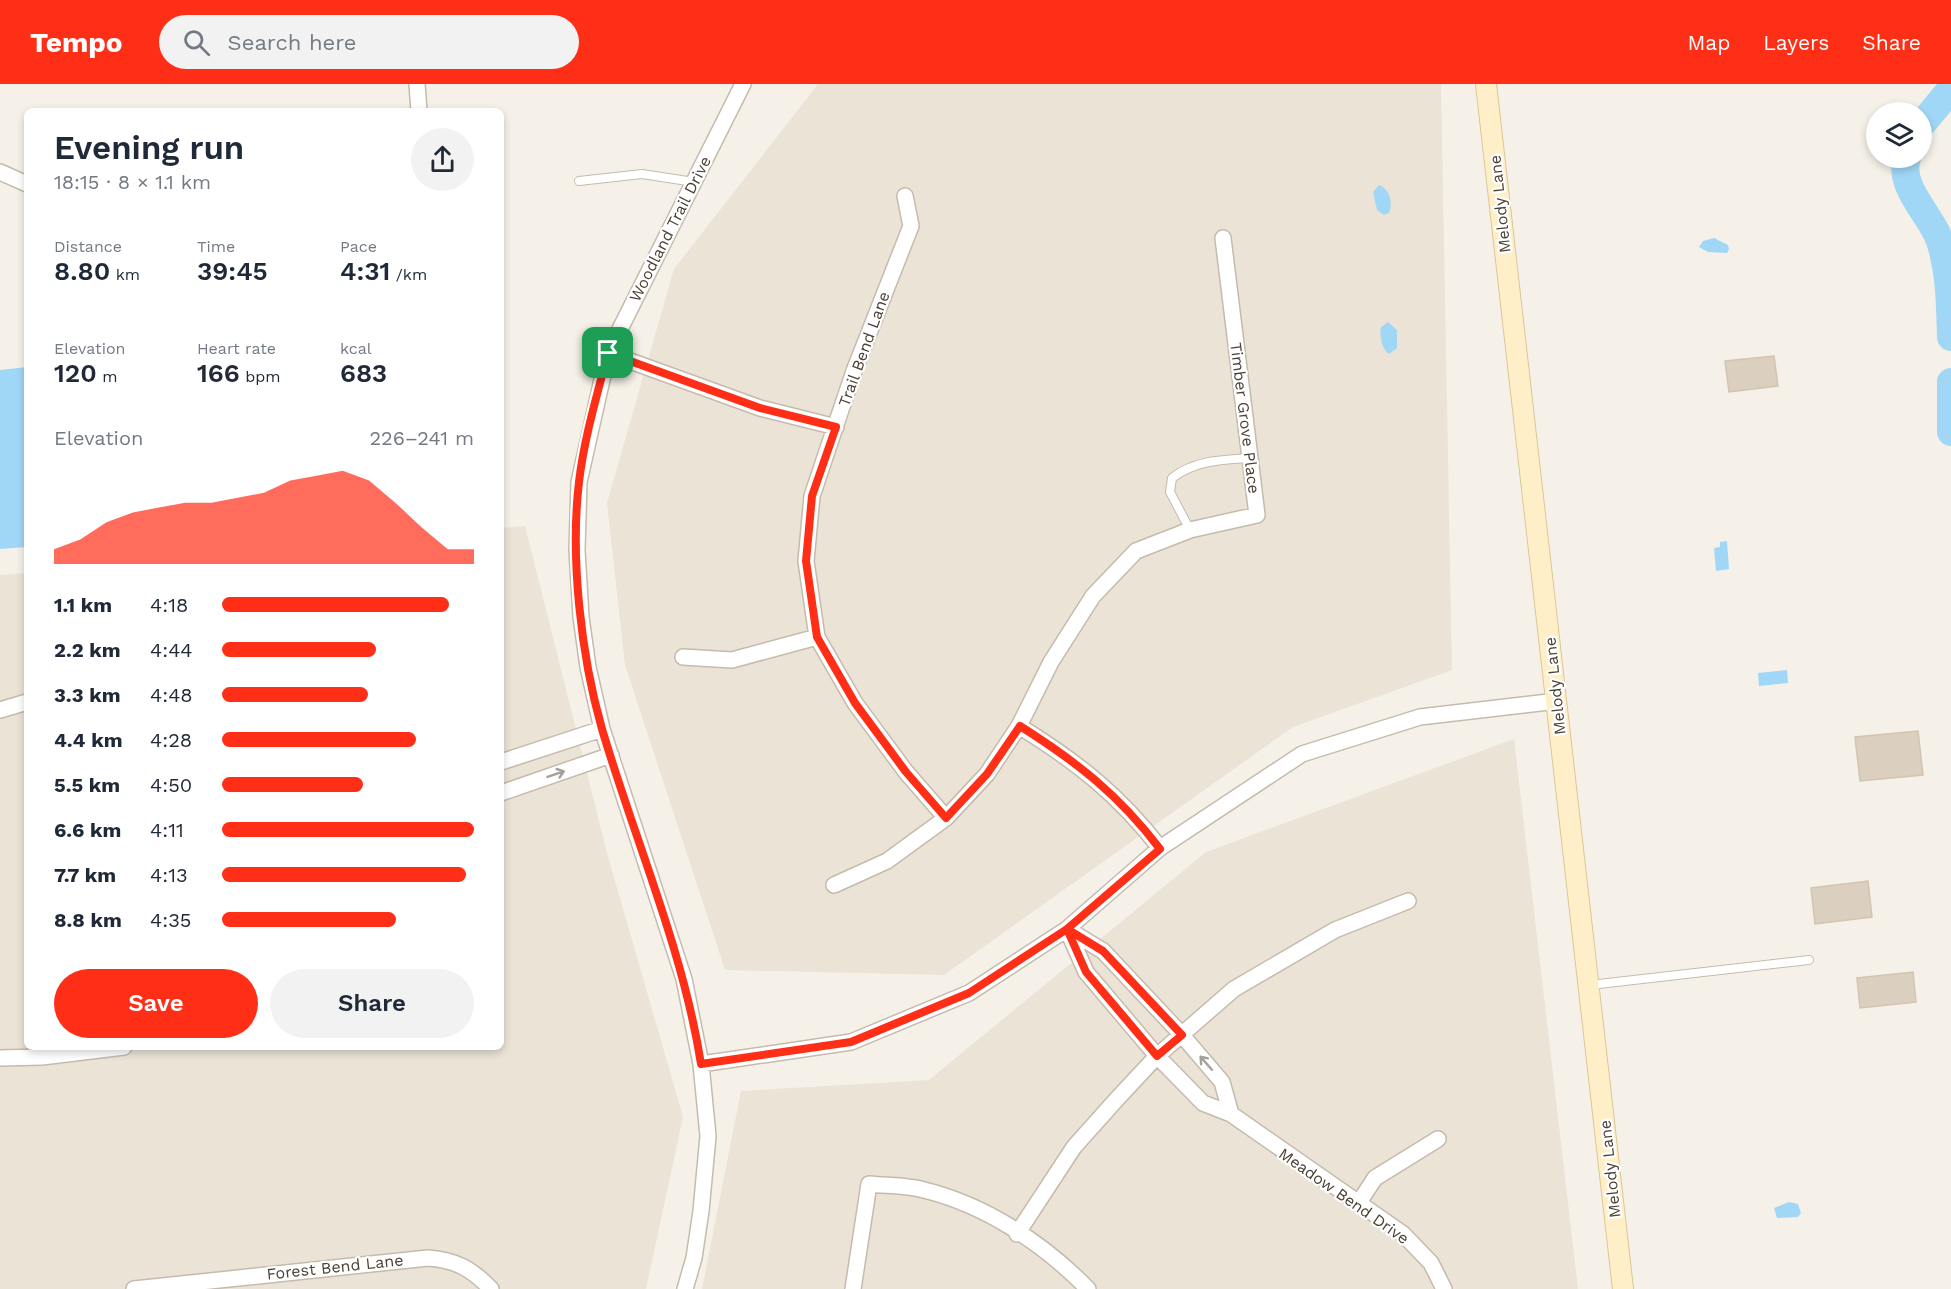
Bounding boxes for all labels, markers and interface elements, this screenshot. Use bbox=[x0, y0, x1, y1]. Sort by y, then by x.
search box bbox=[159, 15, 579, 69]
text: Tempo bbox=[30, 26, 123, 59]
icon: search bbox=[180, 26, 213, 59]
text: Search here bbox=[228, 30, 357, 55]
text: Map bbox=[1687, 30, 1730, 55]
text: Layers bbox=[1763, 30, 1829, 55]
text: Share bbox=[1862, 30, 1921, 55]
map controls bbox=[1866, 102, 1932, 168]
button: layers bbox=[1866, 102, 1932, 168]
text: Evening run bbox=[54, 128, 244, 167]
button: share bbox=[411, 128, 474, 191]
street label: Woodland Trail Drive bbox=[625, 153, 715, 305]
street label: Melody Lane bbox=[1485, 154, 1515, 254]
text: 18:15 · 8 × 1.1 km bbox=[54, 170, 211, 194]
text: Distance bbox=[54, 237, 122, 256]
text: Time bbox=[197, 237, 235, 256]
text: Pace bbox=[340, 237, 377, 256]
text: 8.80 bbox=[54, 256, 110, 286]
text: 39:45 bbox=[197, 256, 268, 286]
text: 4:31 bbox=[340, 256, 390, 286]
text: km bbox=[110, 265, 140, 284]
text: /km bbox=[390, 265, 427, 284]
street label: Trail Bend Lane bbox=[834, 289, 894, 409]
pin bbox=[582, 327, 633, 378]
icon: arrive bbox=[591, 336, 624, 369]
text: Elevation bbox=[54, 339, 125, 358]
text: Heart rate bbox=[197, 339, 276, 358]
text: kcal bbox=[340, 339, 372, 358]
street label: Timber Grove Place bbox=[1226, 341, 1264, 495]
text: 120 bbox=[54, 358, 97, 388]
text: 166 bbox=[197, 358, 240, 388]
text: 683 bbox=[340, 358, 387, 388]
text: m bbox=[97, 367, 117, 386]
text: bpm bbox=[240, 367, 280, 386]
text: Elevation bbox=[54, 426, 143, 450]
text: 226–241 m bbox=[369, 426, 474, 450]
text: 1.1 km bbox=[54, 593, 112, 617]
text: 4:18 bbox=[150, 593, 188, 617]
street label: Melody Lane bbox=[1540, 636, 1570, 736]
text: 2.2 km bbox=[54, 638, 121, 662]
text: 4:44 bbox=[150, 638, 193, 662]
text: 3.3 km bbox=[54, 683, 121, 707]
text: 4:48 bbox=[150, 683, 193, 707]
text: 4.4 km bbox=[54, 728, 122, 752]
text: 4:28 bbox=[150, 728, 192, 752]
one-way arrow bbox=[546, 768, 565, 779]
text: 5.5 km bbox=[54, 773, 120, 797]
text: 4:50 bbox=[150, 773, 192, 797]
text: 6.6 km bbox=[54, 818, 121, 842]
text: 4:11 bbox=[150, 818, 184, 842]
text: 7.7 km bbox=[54, 863, 116, 887]
text: 4:13 bbox=[150, 863, 188, 887]
text: 8.8 km bbox=[54, 908, 122, 932]
text: 4:35 bbox=[150, 908, 191, 932]
button: Save bbox=[54, 969, 258, 1038]
button: Share bbox=[270, 969, 474, 1038]
one-way arrow bbox=[1199, 1055, 1212, 1071]
street label: Melody Lane bbox=[1595, 1119, 1625, 1219]
street label: Meadow Bend Drive bbox=[1275, 1144, 1413, 1248]
street label: Forest Bend Lane bbox=[266, 1250, 404, 1284]

